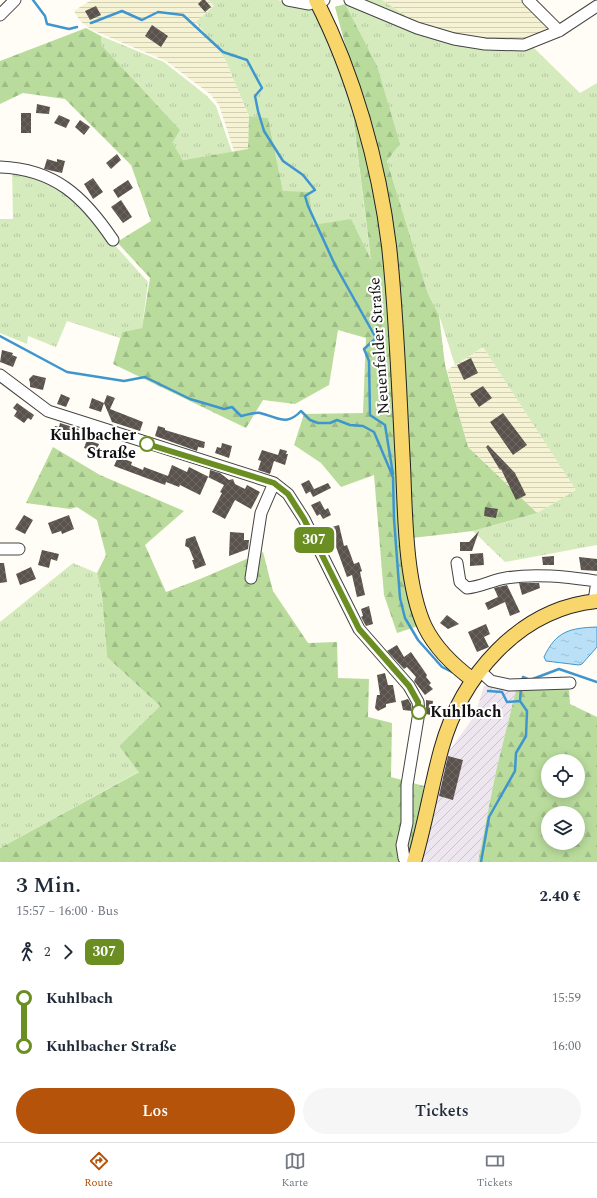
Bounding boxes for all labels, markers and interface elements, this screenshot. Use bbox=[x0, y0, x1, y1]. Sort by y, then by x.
street label: Neuenfelder Straße bbox=[362, 277, 396, 415]
place label: Kuhlbacher Straße bbox=[50, 423, 136, 465]
marker: Kuhlbacher Straße bbox=[139, 436, 155, 452]
line badge: 307 bbox=[291, 527, 337, 553]
text: 307 bbox=[302, 529, 326, 550]
place label: Kuhlbach bbox=[430, 700, 502, 724]
marker: Kuhlbach bbox=[411, 704, 427, 720]
map controls bbox=[541, 754, 585, 850]
button: locate bbox=[541, 754, 585, 798]
button: layers bbox=[541, 806, 585, 850]
text: 3 Min. bbox=[16, 869, 81, 902]
text: 2.40 € bbox=[540, 885, 581, 908]
text: 15:57 – 16:00 · Bus bbox=[16, 901, 119, 921]
icon: walk bbox=[16, 941, 38, 963]
icon: forward bbox=[57, 941, 79, 963]
text: 307 bbox=[93, 941, 116, 962]
text: 2 bbox=[44, 942, 51, 962]
text: Kuhlbach bbox=[46, 987, 113, 1010]
text: 15:59 bbox=[552, 988, 581, 1008]
text: Kuhlbacher Straße bbox=[46, 1035, 177, 1058]
text: 16:00 bbox=[552, 1036, 581, 1056]
button: Los bbox=[16, 1088, 295, 1134]
button: Tickets bbox=[303, 1088, 581, 1134]
tab: Route bbox=[84, 1150, 113, 1191]
tab: Karte bbox=[281, 1150, 308, 1191]
tab: Tickets bbox=[477, 1150, 513, 1191]

